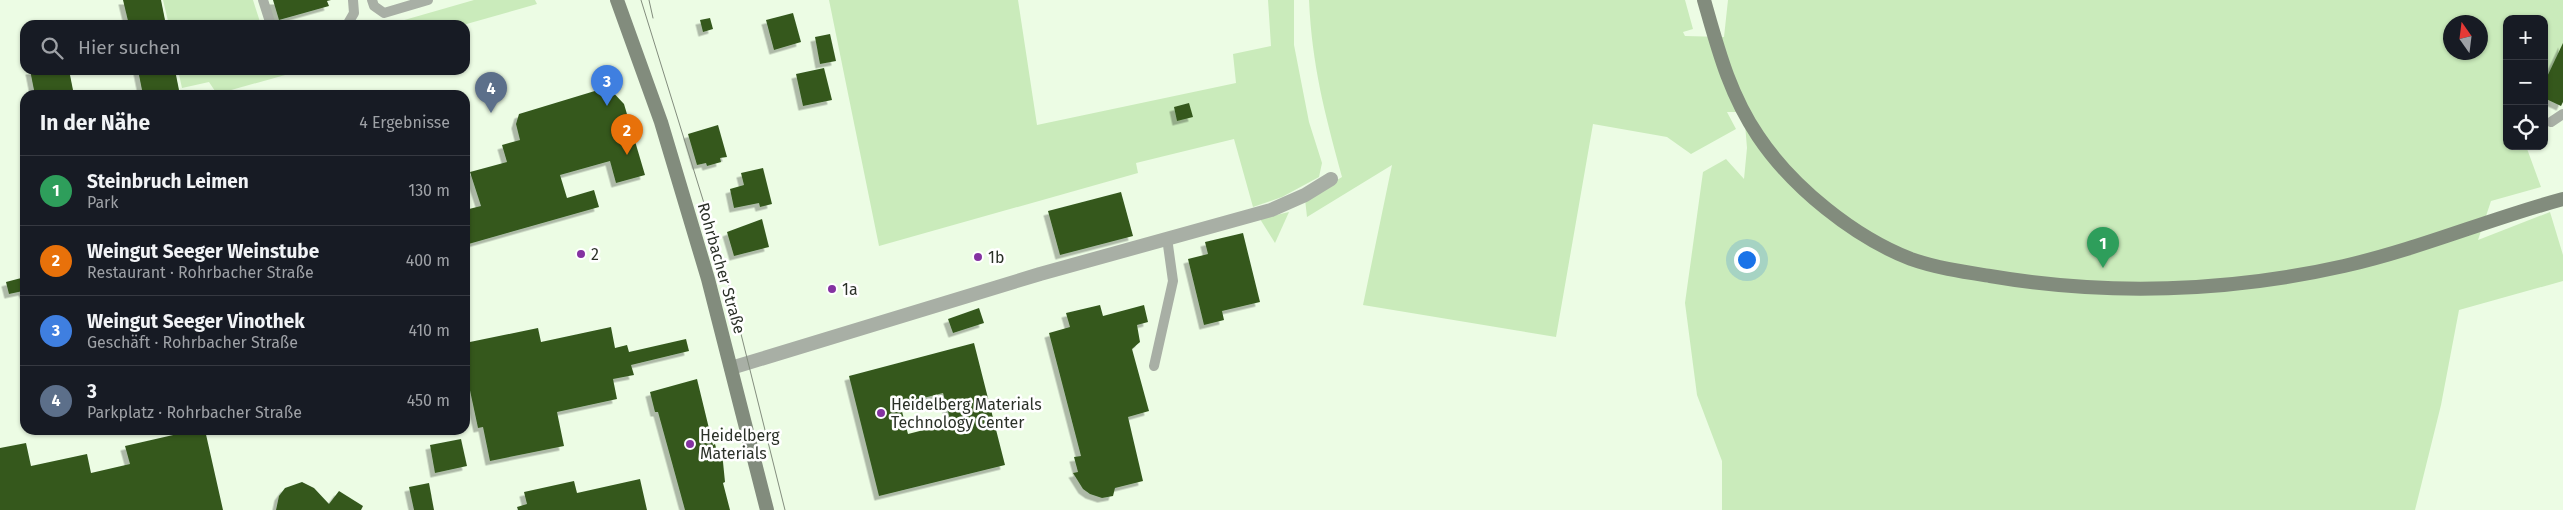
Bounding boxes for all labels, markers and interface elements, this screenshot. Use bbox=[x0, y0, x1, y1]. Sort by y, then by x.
north arrow bbox=[2443, 15, 2488, 60]
map controls bbox=[2503, 15, 2548, 150]
button: + bbox=[2503, 15, 2548, 60]
search box bbox=[20, 20, 470, 75]
icon: search bbox=[38, 34, 66, 62]
text: Hier suchen bbox=[78, 36, 181, 59]
button: − bbox=[2503, 60, 2548, 105]
pin: 3 bbox=[591, 65, 623, 106]
pin: 4 bbox=[475, 72, 507, 113]
button: locate bbox=[2503, 105, 2548, 150]
text: In der Nähe bbox=[40, 110, 150, 136]
text: 4 Ergebnisse bbox=[359, 113, 450, 132]
pin: 2 bbox=[611, 114, 643, 155]
text: Steinbruch Leimen bbox=[87, 170, 249, 193]
text: 1 bbox=[52, 181, 60, 200]
text: 130 m bbox=[408, 181, 450, 200]
text: Park bbox=[87, 193, 119, 212]
street label: Rohrbacher Straße bbox=[694, 200, 749, 336]
pin: 1 bbox=[2087, 227, 2119, 268]
text: Weingut Seeger Weinstube bbox=[87, 240, 319, 263]
place label: 2 bbox=[591, 245, 599, 264]
your location bbox=[1734, 247, 1760, 273]
marker: 2 bbox=[575, 248, 587, 260]
place label: 1b bbox=[988, 248, 1004, 267]
text: 2 bbox=[52, 251, 60, 270]
text: 400 m bbox=[406, 251, 450, 270]
marker: 1b bbox=[972, 251, 984, 263]
text: Restaurant · Rohrbacher Straße bbox=[87, 263, 314, 282]
place label: 1a bbox=[842, 280, 858, 299]
marker: 1a bbox=[826, 283, 838, 295]
text: Weingut Seeger Vinothek bbox=[87, 310, 305, 333]
text: 3 bbox=[52, 321, 60, 340]
text: 410 m bbox=[409, 321, 450, 340]
text: Geschäft · Rohrbacher Straße bbox=[87, 333, 298, 352]
text: 3 bbox=[87, 380, 97, 403]
text: 4 bbox=[51, 391, 61, 410]
text: 450 m bbox=[407, 391, 450, 410]
place label: Heidelberg Materials Technology Center bbox=[891, 395, 1042, 432]
text: Parkplatz · Rohrbacher Straße bbox=[87, 403, 302, 422]
marker: Heidelberg Materials Technology Center bbox=[875, 407, 887, 419]
place label: Heidelberg Materials bbox=[700, 426, 780, 463]
marker: Heidelberg Materials bbox=[684, 438, 696, 450]

